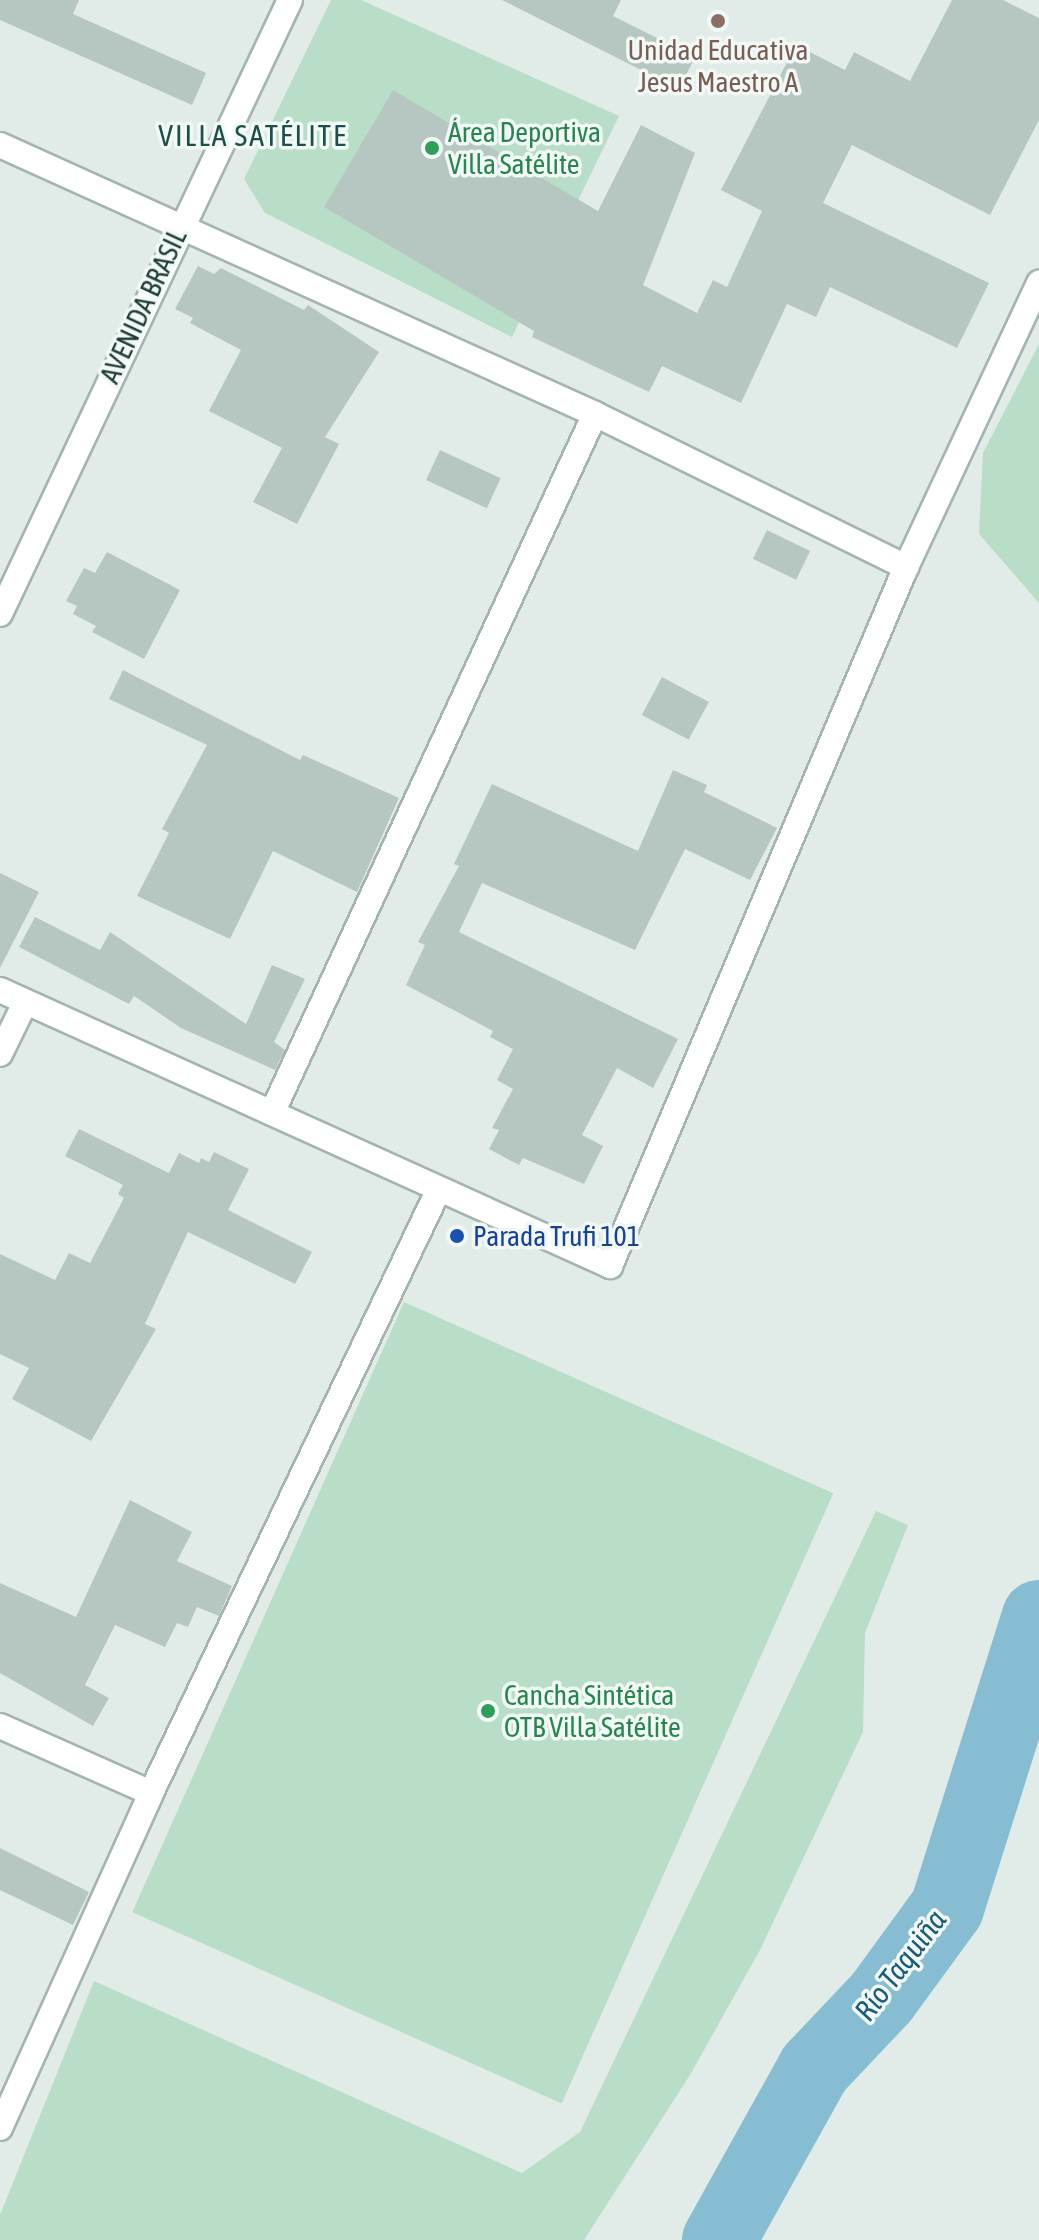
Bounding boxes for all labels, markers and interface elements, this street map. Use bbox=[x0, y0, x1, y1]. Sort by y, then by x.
marker: Unidad Educativa Jesus Maestro A bbox=[709, 12, 727, 30]
place label: Unidad Educativa Jesus Maestro A bbox=[628, 33, 808, 99]
place label: Área Deportiva Villa Satélite bbox=[448, 115, 601, 181]
district label: VILLA SATÉLITE bbox=[158, 117, 348, 153]
marker: Área Deportiva Villa Satélite bbox=[423, 139, 441, 157]
street label: AVENIDA BRASIL bbox=[93, 223, 193, 389]
place label: Parada Trufi 101 bbox=[473, 1219, 640, 1253]
marker: Parada Trufi 101 bbox=[448, 1227, 466, 1245]
place label: Cancha Sintética OTB Villa Satélite bbox=[504, 1678, 681, 1744]
marker: Cancha Sintética OTB Villa Satélite bbox=[479, 1702, 497, 1720]
water label: Río Taquiña bbox=[847, 1902, 953, 2028]

